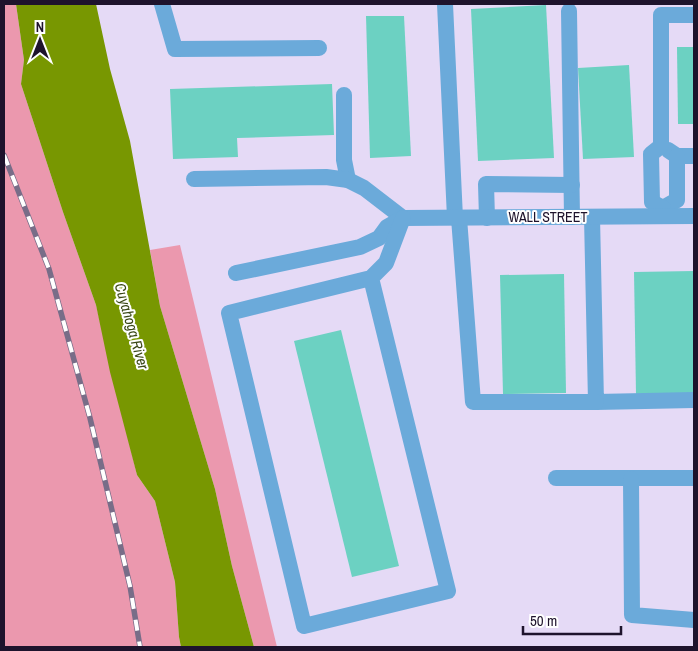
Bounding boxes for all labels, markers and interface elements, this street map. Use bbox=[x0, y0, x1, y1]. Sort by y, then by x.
north arrow bbox=[15, 15, 65, 65]
text: N bbox=[36, 18, 44, 36]
street label: WALL STREET bbox=[509, 208, 587, 226]
water label: Cuyahoga River bbox=[110, 280, 155, 372]
scale bar bbox=[523, 604, 620, 636]
text: 50 m bbox=[530, 610, 557, 631]

